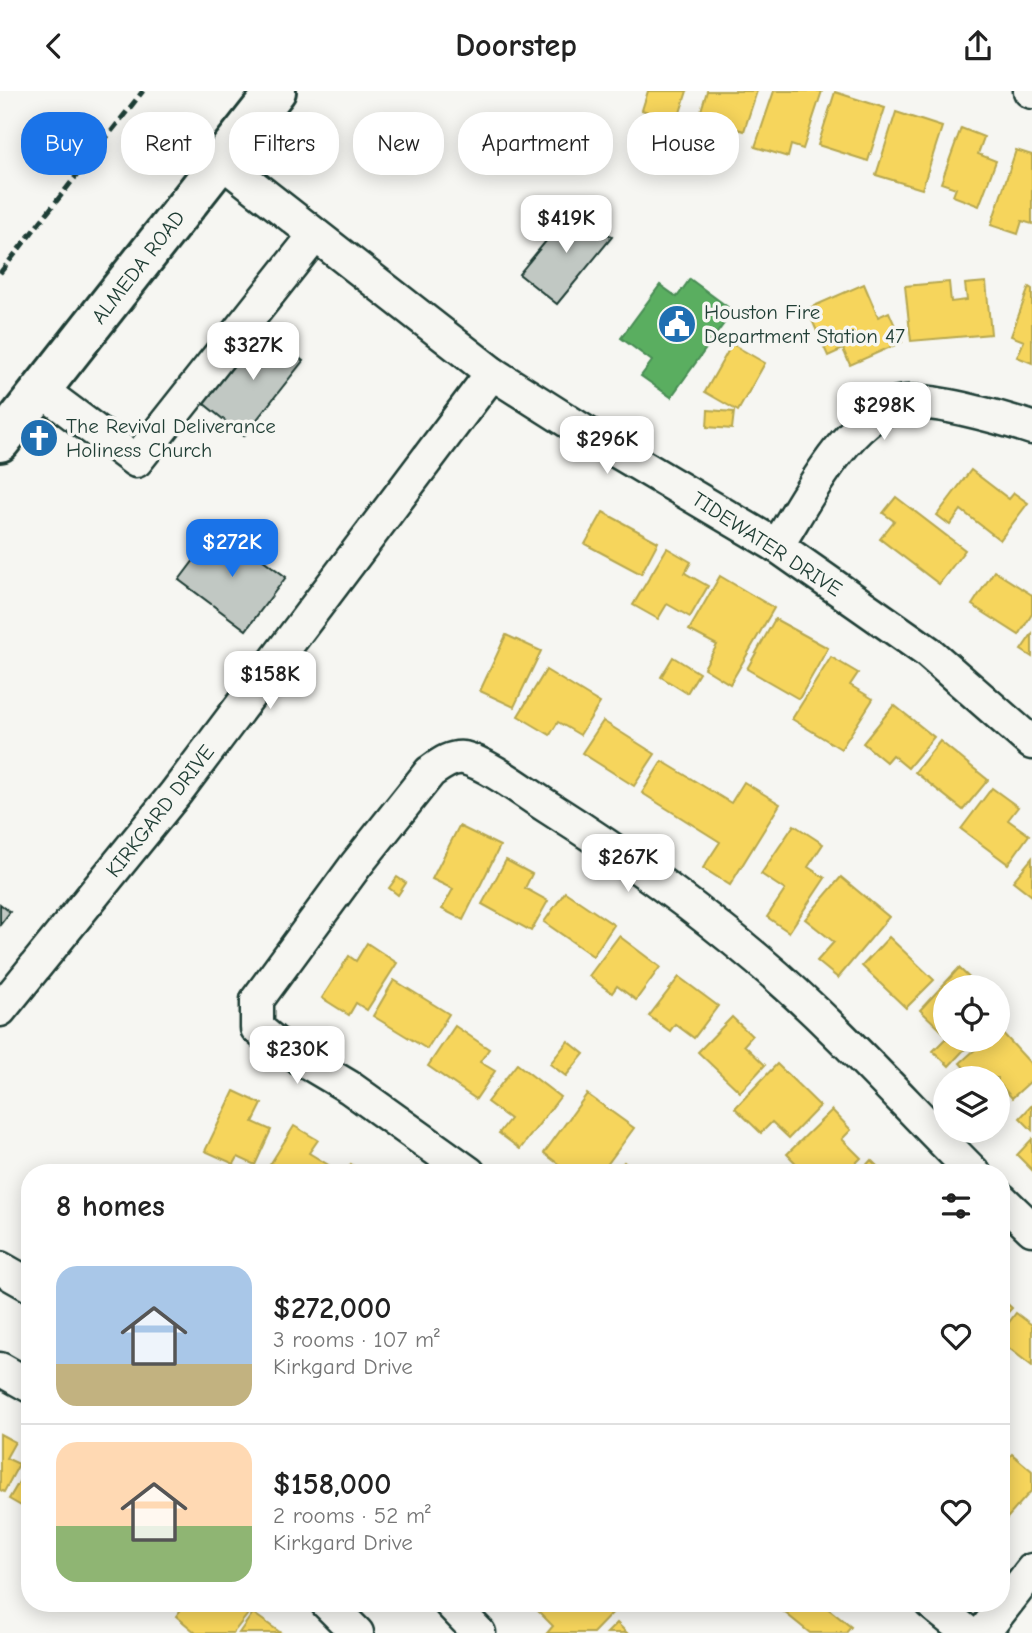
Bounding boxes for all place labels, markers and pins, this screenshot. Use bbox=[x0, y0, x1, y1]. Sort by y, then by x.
pin: $419K bbox=[517, 195, 615, 255]
place label: Houston Fire Department Station 47 bbox=[704, 300, 905, 348]
public building icon: Houston Fire Department Station 47 bbox=[656, 303, 698, 345]
pin: $327K bbox=[204, 323, 302, 382]
pin: $298K bbox=[835, 383, 933, 442]
place label: The Revival Deliverance Holiness Church bbox=[66, 414, 276, 462]
church icon: The Revival Deliverance Holiness Church bbox=[18, 417, 60, 459]
pin: $296K bbox=[558, 417, 656, 476]
pin: $272K bbox=[183, 519, 281, 579]
pin: $158K bbox=[221, 651, 319, 711]
pin: $267K bbox=[579, 835, 677, 894]
pin: $230K bbox=[248, 1027, 346, 1086]

